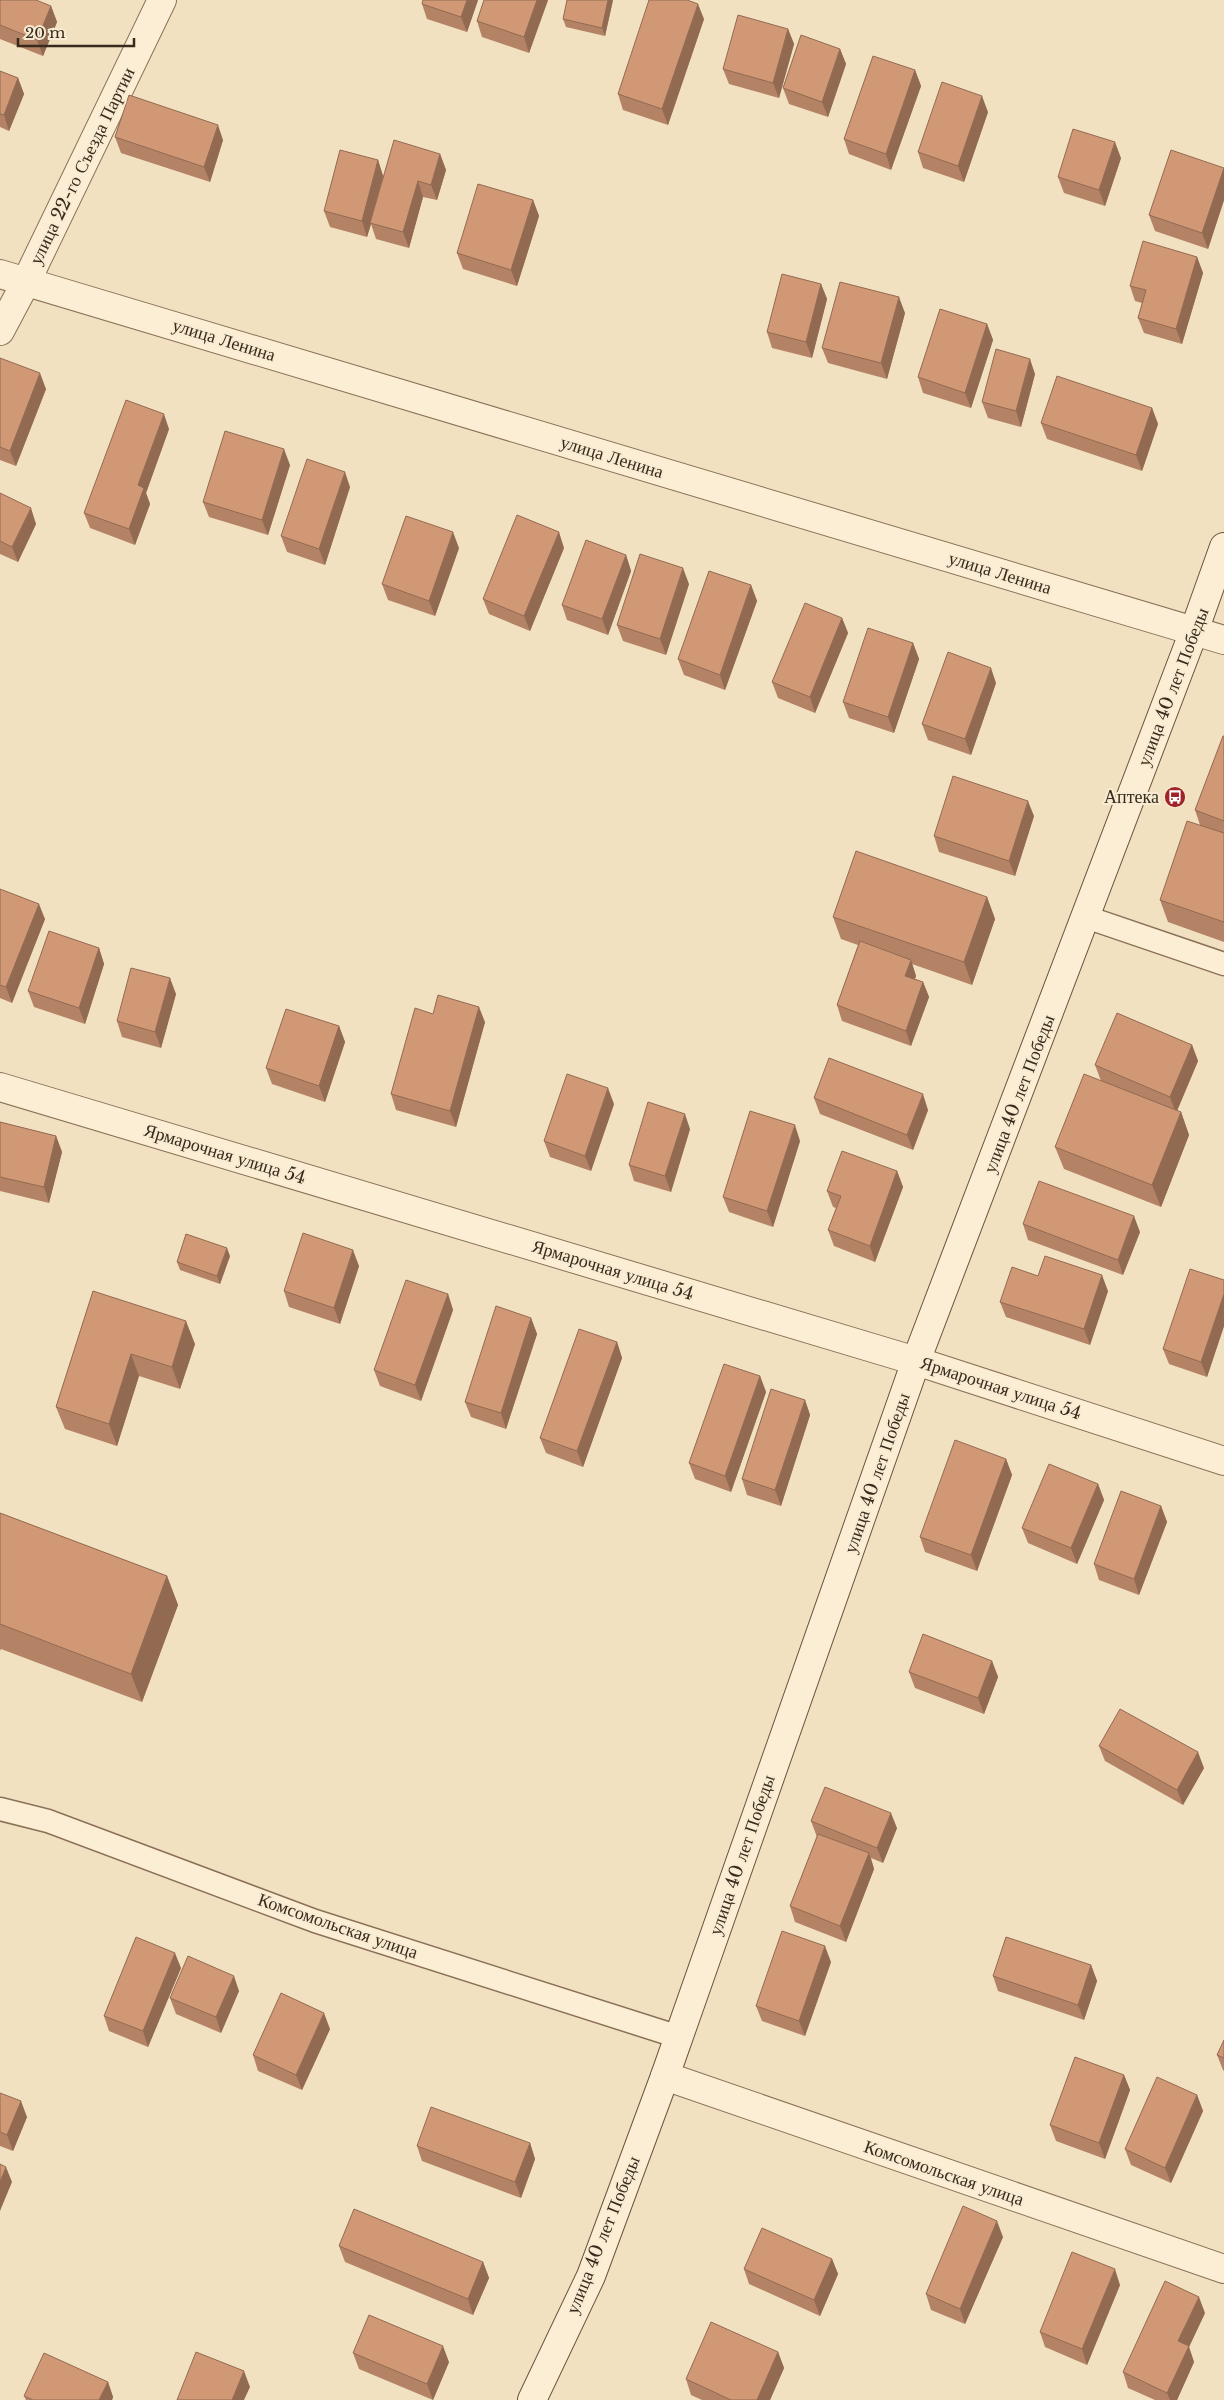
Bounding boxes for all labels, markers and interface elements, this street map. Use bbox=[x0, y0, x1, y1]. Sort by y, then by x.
scale bar bbox=[18, 15, 134, 47]
text: 20 m bbox=[25, 23, 65, 42]
street label: улица 22-го Съезда Партии bbox=[25, 63, 140, 268]
street label: улица Ленина bbox=[170, 314, 278, 366]
street label: улица Ленина bbox=[558, 431, 666, 483]
street label: улица Ленина bbox=[946, 547, 1054, 599]
street label: улица 40 лет Победы bbox=[1133, 605, 1213, 769]
bus stop icon: Аптека bbox=[1163, 785, 1187, 809]
place label: Аптека bbox=[1104, 786, 1159, 808]
street label: улица 40 лет Победы bbox=[979, 1012, 1059, 1176]
street label: Ярмарочная улица 54 bbox=[141, 1119, 309, 1189]
street label: Ярмарочная улица 54 bbox=[529, 1235, 697, 1305]
street label: Ярмарочная улица 54 bbox=[918, 1352, 1084, 1424]
street label: улица 40 лет Победы bbox=[839, 1390, 915, 1556]
street label: улица 40 лет Победы bbox=[704, 1772, 780, 1938]
street label: Комсомольская улица bbox=[255, 1888, 421, 1964]
street label: Комсомольская улица bbox=[861, 2135, 1027, 2211]
street label: улица 40 лет Победы bbox=[561, 2153, 645, 2317]

